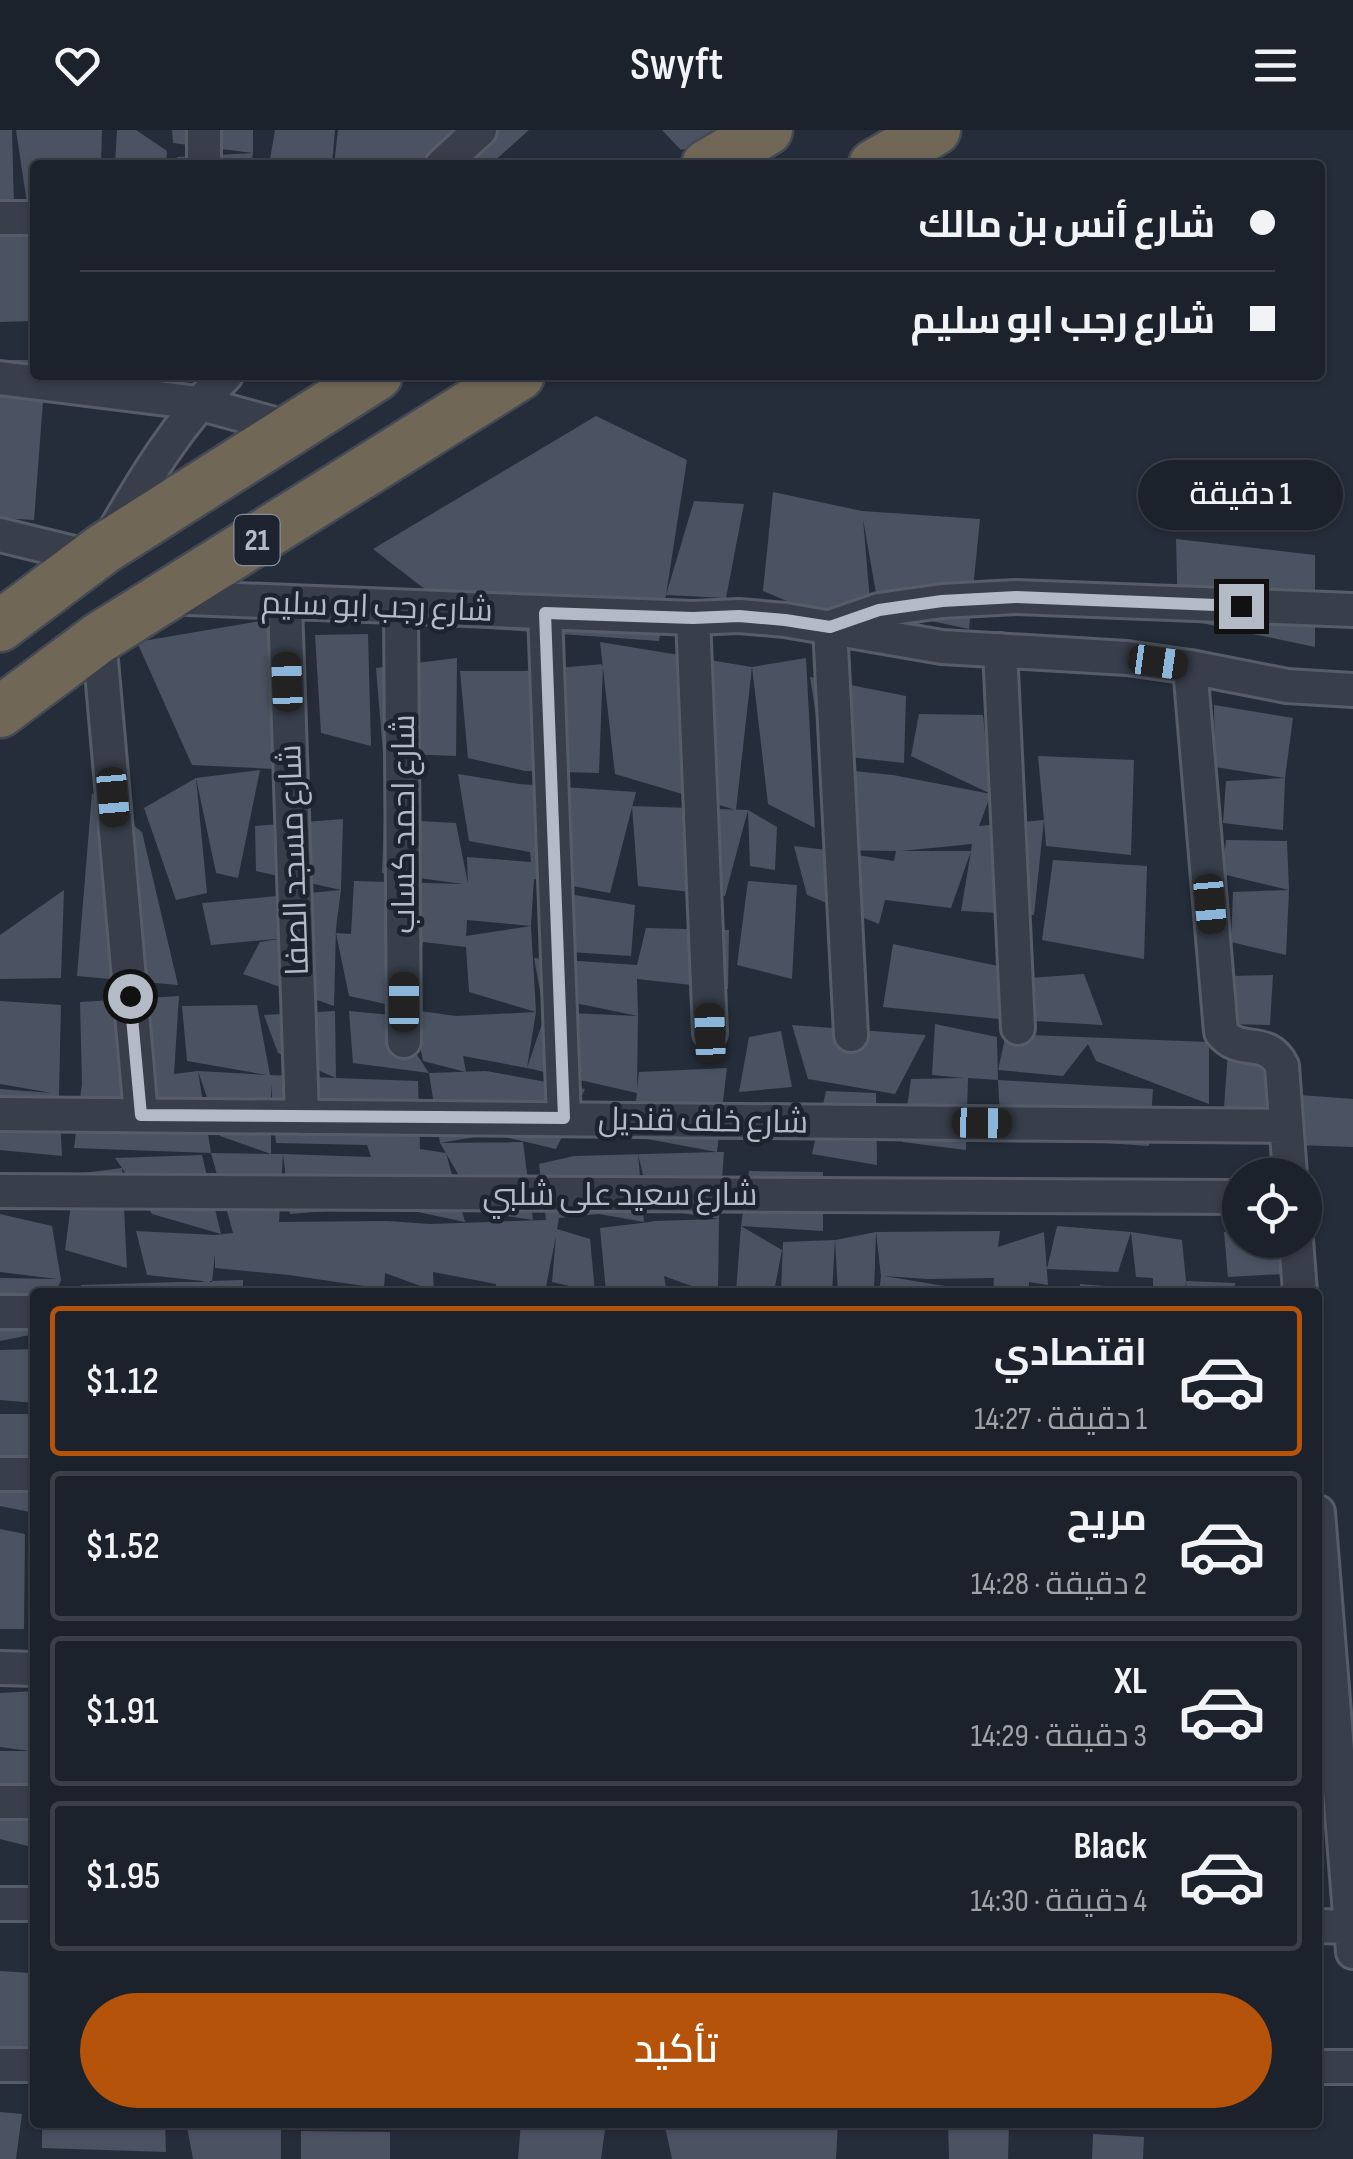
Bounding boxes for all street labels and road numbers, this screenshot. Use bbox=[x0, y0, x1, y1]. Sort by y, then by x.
road number: 21 bbox=[234, 515, 280, 565]
street label: شارع رجب ابو سليم bbox=[260, 584, 494, 632]
street label: شارع احمد كساب bbox=[385, 714, 425, 934]
street label: شارع مسجد الصفا bbox=[271, 744, 319, 976]
street label: شارع خلف قنديل bbox=[597, 1100, 808, 1144]
street label: شارع سعيد على شلبي bbox=[482, 1176, 758, 1219]

